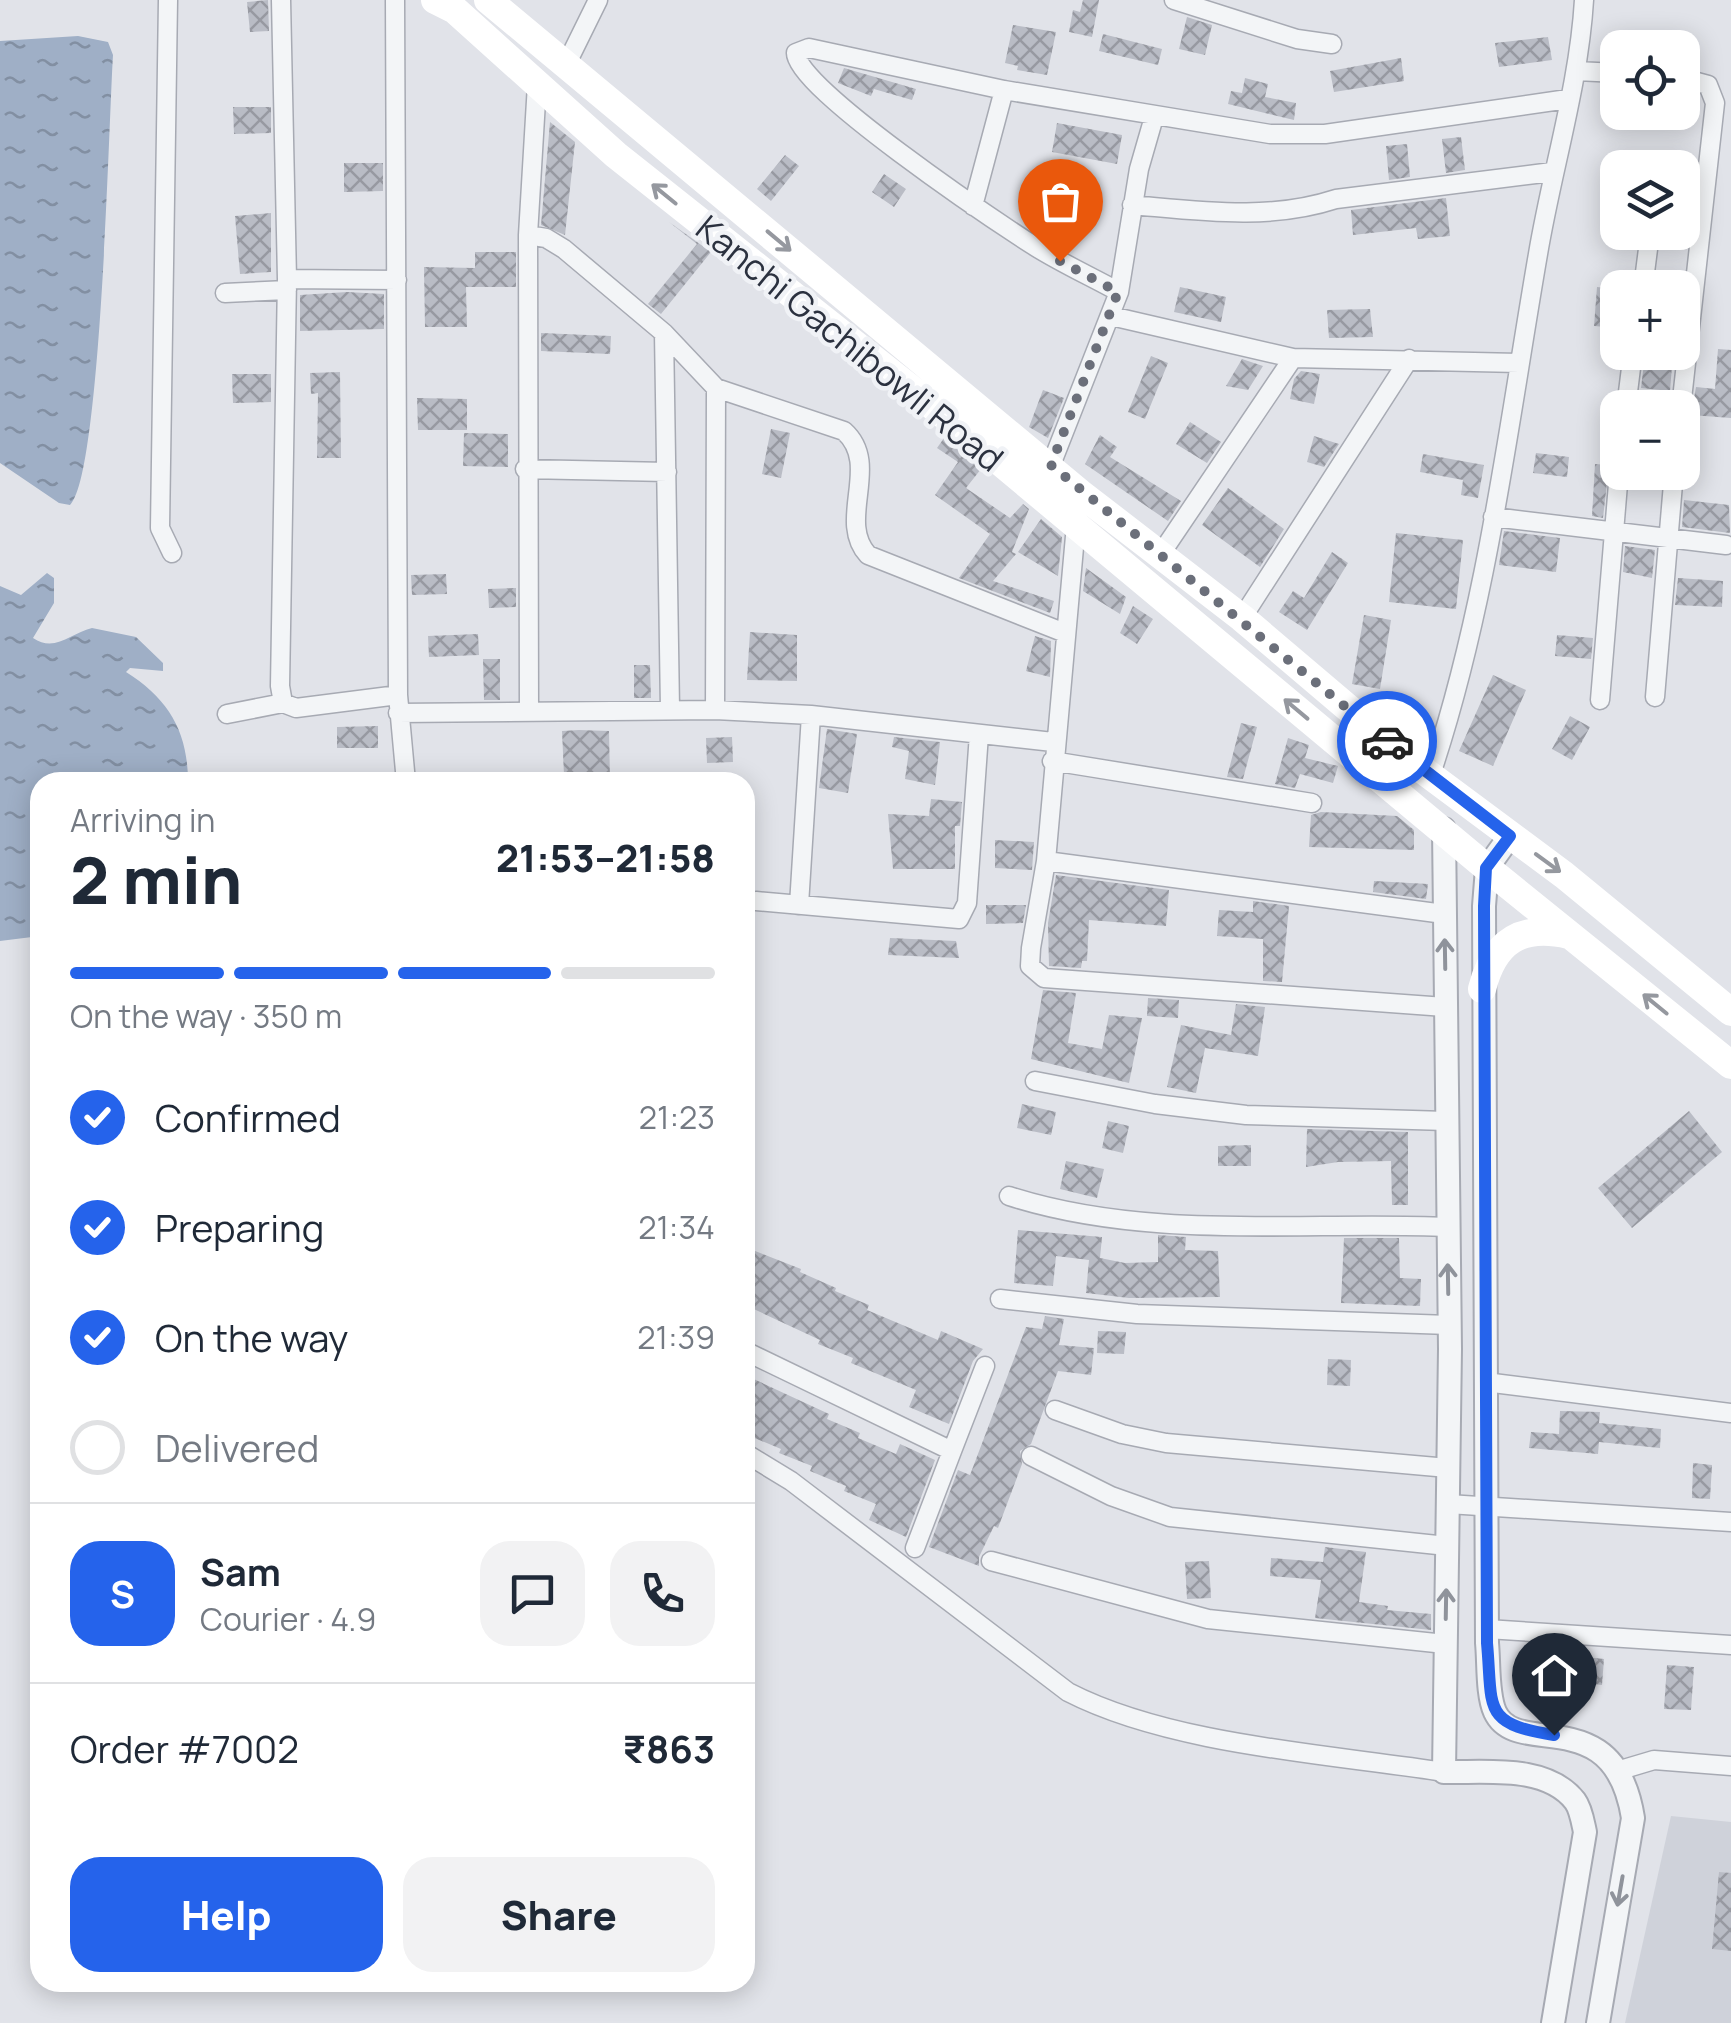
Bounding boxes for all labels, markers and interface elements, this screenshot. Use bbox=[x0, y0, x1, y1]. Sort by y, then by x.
map controls bbox=[1600, 30, 1700, 490]
button: locate bbox=[1600, 30, 1700, 130]
button: layers bbox=[1600, 150, 1700, 250]
pin bbox=[1018, 159, 1103, 262]
icon: bag bbox=[1033, 174, 1088, 229]
one-way arrow bbox=[651, 184, 677, 206]
street label: Kanchi Gachibowli Road bbox=[686, 204, 1014, 482]
one-way arrow bbox=[765, 230, 791, 252]
button: + bbox=[1600, 270, 1700, 370]
button: − bbox=[1600, 390, 1700, 490]
courier bbox=[1337, 691, 1437, 791]
one-way arrow bbox=[1283, 698, 1309, 720]
icon: car bbox=[1360, 714, 1415, 769]
text: Arriving in bbox=[70, 798, 215, 842]
text: 21:53–21:58 bbox=[496, 831, 715, 883]
text: 2 min bbox=[70, 835, 242, 924]
one-way arrow bbox=[1534, 852, 1561, 873]
one-way arrow bbox=[1435, 939, 1454, 971]
text: On the way · 350 m bbox=[70, 994, 342, 1038]
one-way arrow bbox=[1642, 994, 1669, 1015]
icon: check bbox=[70, 1090, 125, 1145]
text: Confirmed bbox=[155, 1091, 341, 1143]
text: 21:23 bbox=[639, 1095, 715, 1139]
icon: check bbox=[70, 1200, 125, 1255]
text: Preparing bbox=[155, 1201, 324, 1253]
text: 21:34 bbox=[638, 1205, 715, 1249]
one-way arrow bbox=[1439, 1264, 1458, 1296]
icon: check bbox=[70, 1310, 125, 1365]
text: On the way bbox=[155, 1311, 348, 1363]
text: 21:39 bbox=[637, 1315, 715, 1359]
text: Delivered bbox=[155, 1421, 319, 1473]
button: chat bbox=[480, 1541, 585, 1646]
button: phone bbox=[610, 1541, 715, 1646]
text: Sam bbox=[200, 1545, 281, 1597]
text: S bbox=[110, 1567, 135, 1619]
one-way arrow bbox=[1436, 1589, 1456, 1622]
text: Courier · 4.9 bbox=[200, 1597, 376, 1641]
pin bbox=[1512, 1633, 1597, 1736]
icon: home bbox=[1527, 1648, 1582, 1703]
text: Order #7002 bbox=[70, 1722, 299, 1774]
text: ₹863 bbox=[623, 1722, 715, 1774]
button: Help bbox=[70, 1857, 383, 1972]
button: Share bbox=[403, 1857, 715, 1972]
one-way arrow bbox=[1610, 1874, 1629, 1907]

